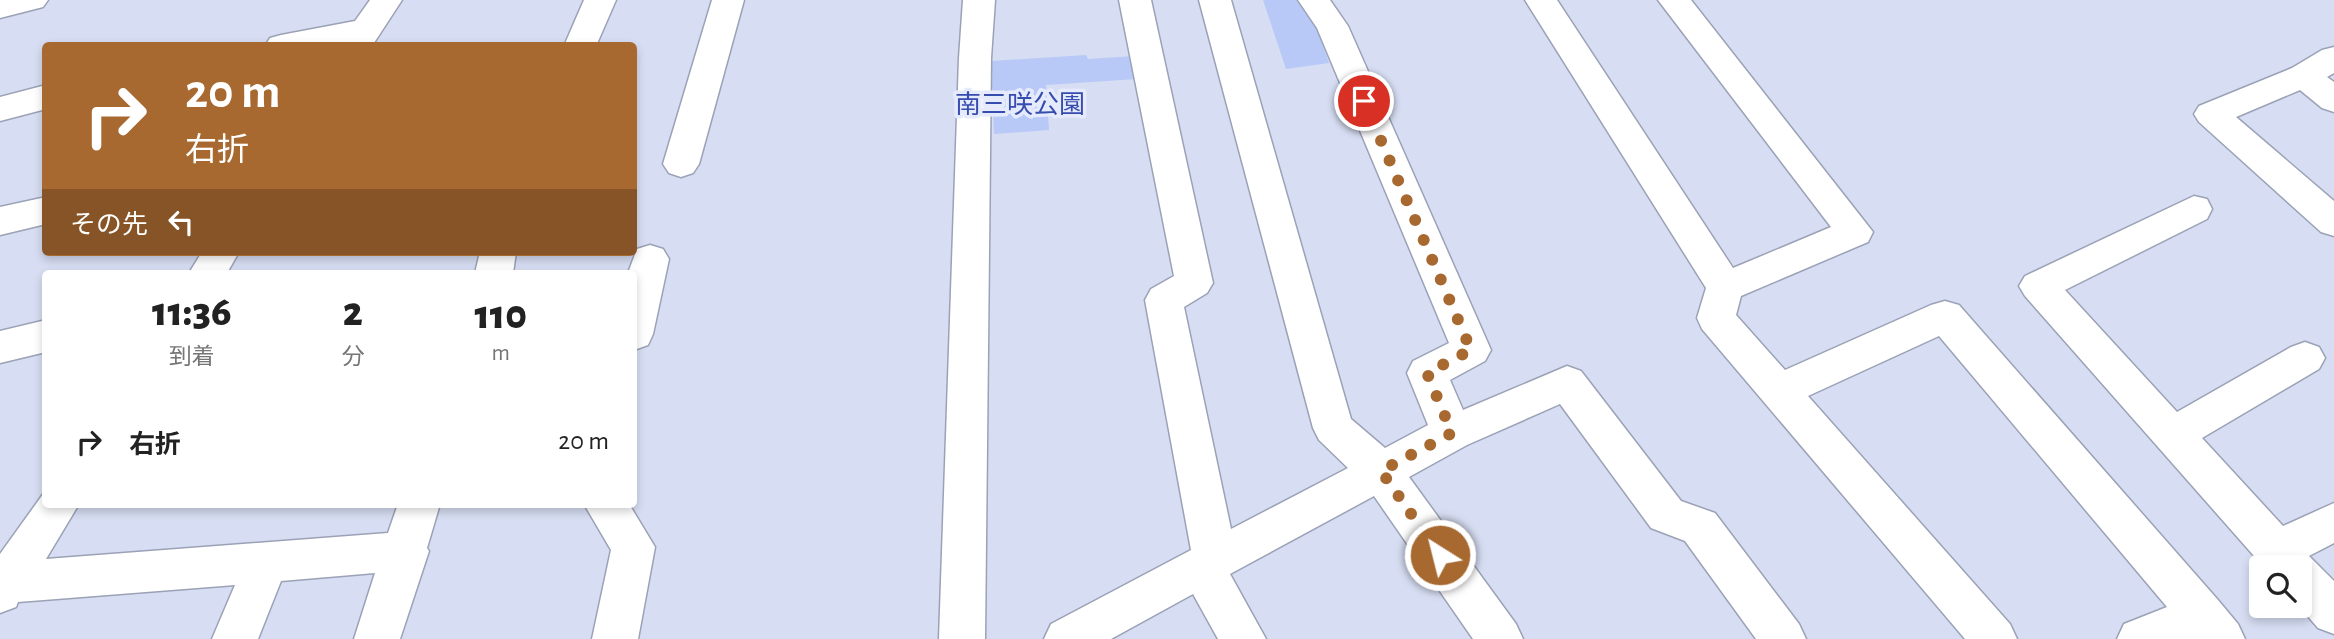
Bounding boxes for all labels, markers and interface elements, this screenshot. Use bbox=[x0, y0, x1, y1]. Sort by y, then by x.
text: 20 m bbox=[185, 68, 281, 117]
icon: right bbox=[70, 70, 161, 161]
pin bbox=[1334, 71, 1394, 131]
icon: arrive bbox=[1345, 82, 1383, 120]
park label: 南三咲公園 bbox=[955, 91, 1085, 118]
text: 右折 bbox=[185, 134, 249, 166]
icon: left bbox=[162, 203, 200, 241]
text: その先 bbox=[70, 212, 148, 238]
text: 11:36 bbox=[152, 291, 231, 333]
text: 2 bbox=[343, 291, 363, 333]
text: 110 bbox=[474, 294, 527, 336]
text: m bbox=[492, 342, 510, 365]
text: 到着 bbox=[169, 346, 215, 369]
text: 分 bbox=[341, 346, 364, 369]
icon: right bbox=[70, 423, 108, 461]
text: 20 m bbox=[558, 428, 609, 454]
text: 右折 bbox=[129, 432, 181, 458]
position arrow bbox=[1403, 518, 1477, 592]
map controls bbox=[2249, 555, 2312, 618]
button: search bbox=[2249, 555, 2312, 618]

